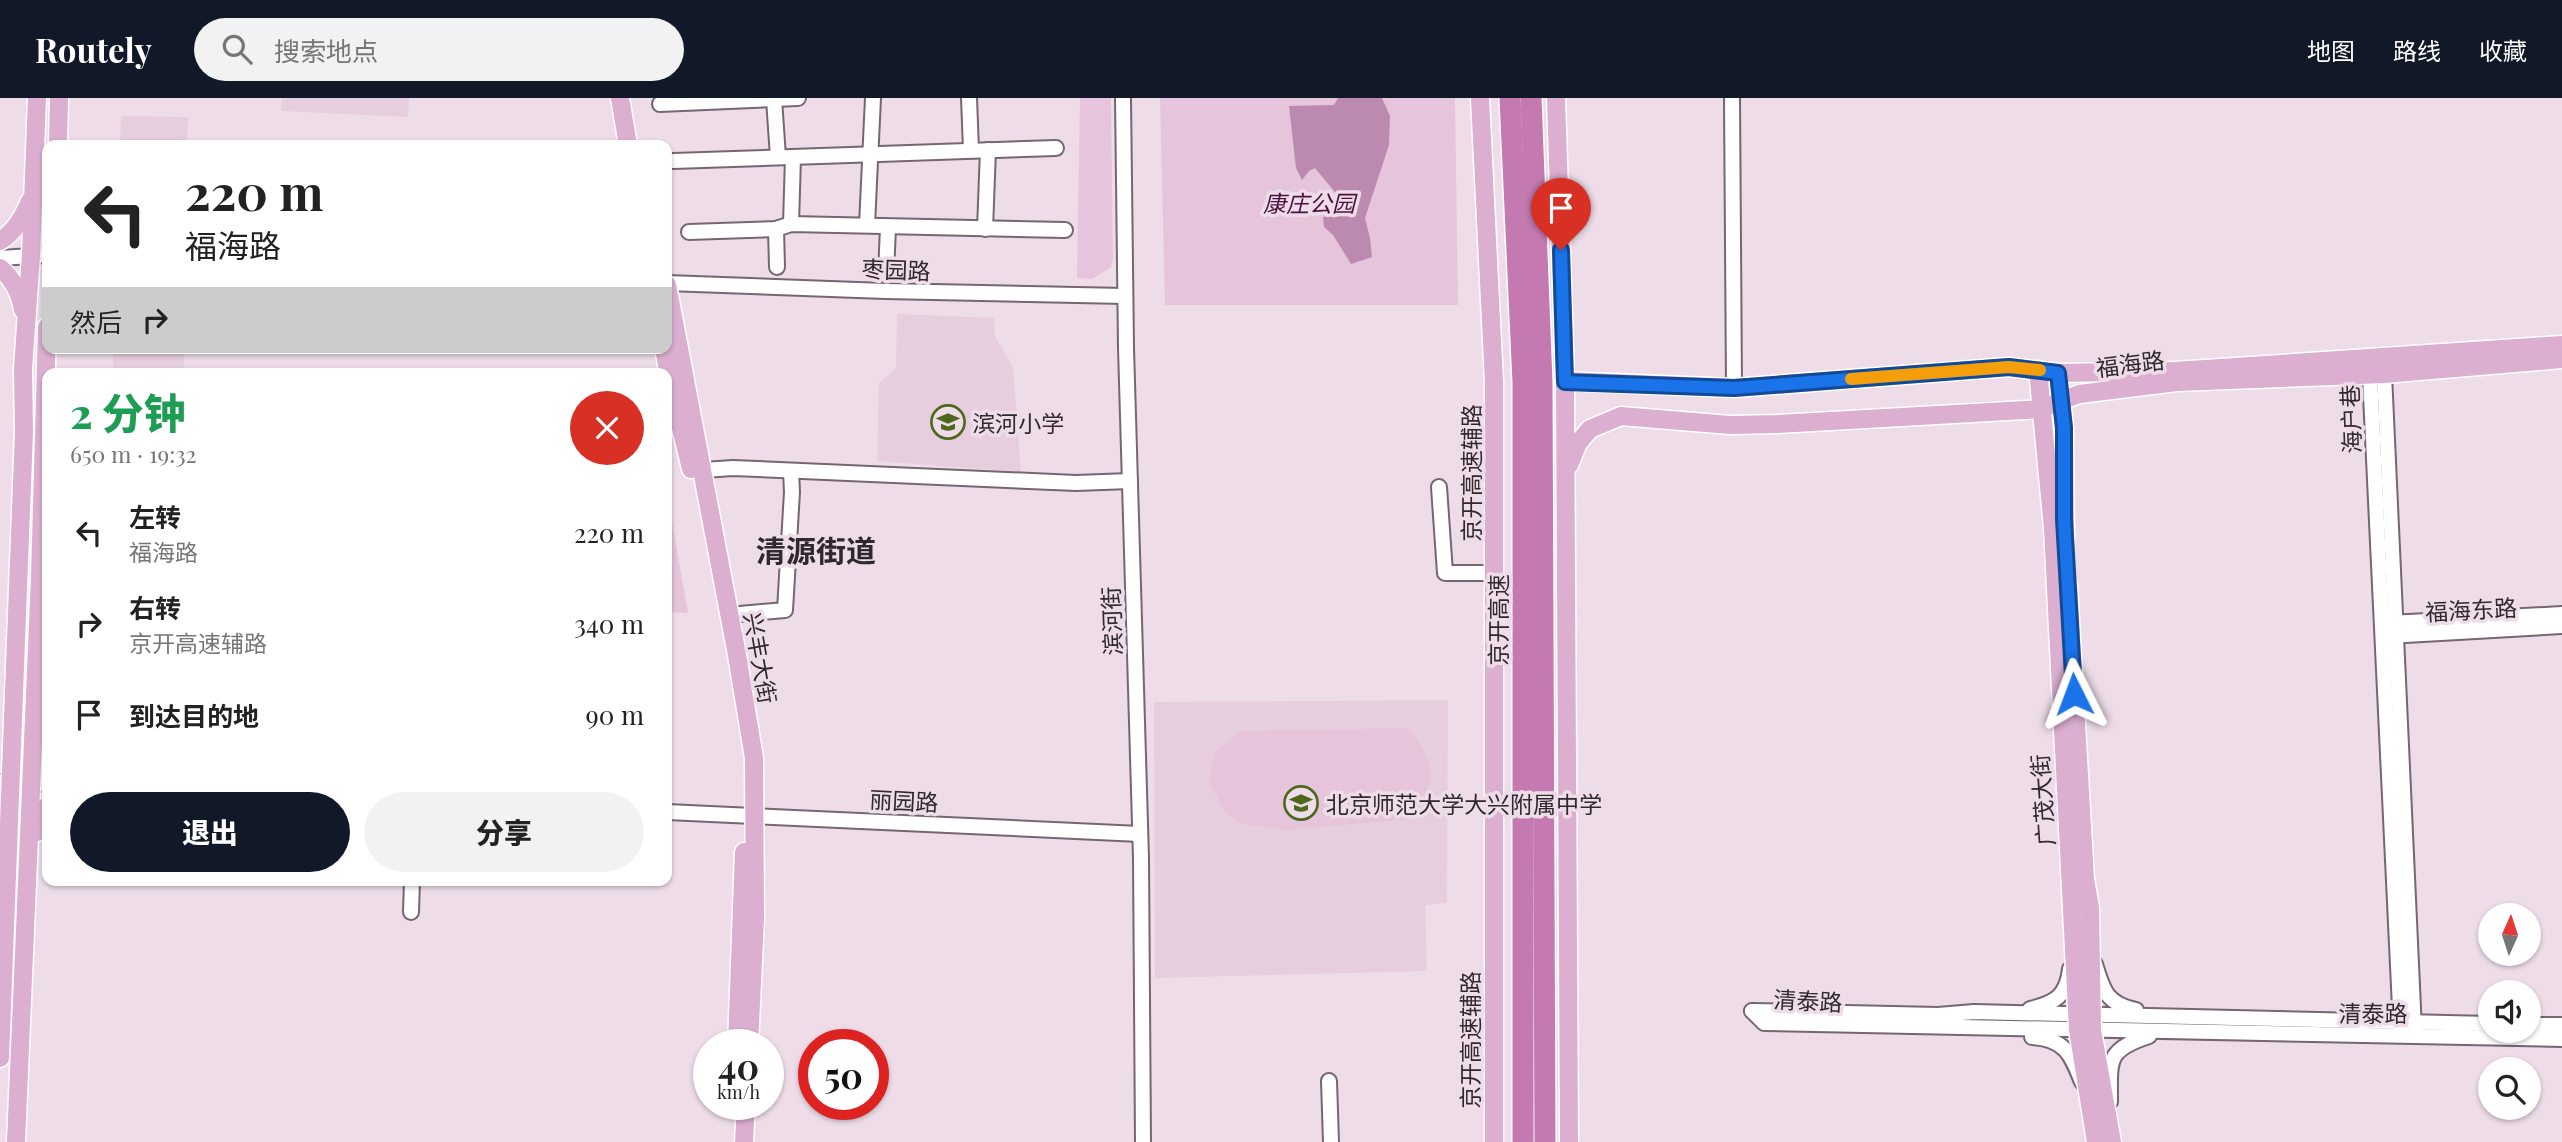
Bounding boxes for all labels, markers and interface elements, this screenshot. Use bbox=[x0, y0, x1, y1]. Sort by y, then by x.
search box bbox=[194, 18, 684, 81]
text: Routely bbox=[35, 27, 152, 71]
icon: search bbox=[218, 30, 256, 68]
text: 搜索地点 bbox=[274, 33, 378, 68]
text: 地图 bbox=[2307, 34, 2355, 66]
text: 路线 bbox=[2393, 34, 2441, 66]
text: 收藏 bbox=[2479, 34, 2527, 66]
text: 220 m bbox=[185, 158, 324, 223]
icon: left bbox=[70, 168, 161, 259]
pin bbox=[1531, 178, 1591, 250]
park label: 康庄公园 bbox=[1263, 187, 1358, 218]
icon: arrive bbox=[1542, 189, 1580, 227]
text: 福海路 bbox=[185, 223, 281, 266]
street label: 枣园路 bbox=[861, 252, 931, 286]
icon: right bbox=[136, 301, 174, 339]
text: 然后 bbox=[70, 304, 122, 339]
street label: 福海路 bbox=[2094, 343, 2166, 383]
text: 2 分钟 bbox=[70, 384, 186, 440]
street label: 海户巷 bbox=[2333, 384, 2367, 454]
button: close bbox=[570, 391, 644, 465]
school or university icon: 滨河小学 bbox=[929, 403, 967, 441]
street label: 京开高速辅路 bbox=[1455, 404, 1486, 542]
place label: 滨河小学 bbox=[972, 407, 1064, 438]
text: 650 m · 19:32 bbox=[70, 438, 197, 469]
text: 左转 bbox=[129, 499, 181, 534]
icon: left bbox=[70, 514, 108, 552]
text: 220 m bbox=[574, 515, 644, 550]
district label: 清源街道 bbox=[756, 530, 876, 570]
text: 福海路 bbox=[129, 536, 198, 567]
street label: 京开高速 bbox=[1482, 574, 1513, 666]
street label: 滨河街 bbox=[1094, 586, 1128, 656]
text: 右转 bbox=[129, 590, 181, 625]
street label: 福海东路 bbox=[2424, 591, 2518, 627]
icon: right bbox=[70, 605, 108, 643]
text: 340 m bbox=[574, 606, 644, 641]
street label: 兴丰大街 bbox=[738, 610, 784, 706]
text: 京开高速辅路 bbox=[129, 627, 267, 658]
position arrow bbox=[2037, 657, 2111, 731]
icon: arrive bbox=[70, 696, 108, 734]
text: 90 m bbox=[586, 697, 644, 732]
text: 到达目的地 bbox=[129, 698, 259, 733]
street label: 广茂大街 bbox=[2023, 753, 2061, 847]
street label: 丽园路 bbox=[869, 783, 939, 817]
school or university icon: 北京师范大学大兴附属中学 bbox=[1282, 784, 1320, 822]
place label: 北京师范大学大兴附属中学 bbox=[1326, 788, 1602, 819]
button: 退出 bbox=[70, 792, 350, 872]
button: 分享 bbox=[364, 792, 644, 872]
north arrow bbox=[2478, 903, 2541, 966]
map controls bbox=[2478, 903, 2541, 1120]
street label: 京开高速辅路 bbox=[1454, 971, 1485, 1109]
button: sound bbox=[2478, 980, 2541, 1043]
street label: 清泰路 bbox=[1773, 983, 1843, 1017]
street label: 清泰路 bbox=[2339, 997, 2408, 1028]
speed limit sign: 50 bbox=[798, 1029, 889, 1120]
text: 40 bbox=[718, 1042, 759, 1089]
button: search bbox=[2478, 1057, 2541, 1120]
text: km/h bbox=[717, 1080, 760, 1104]

